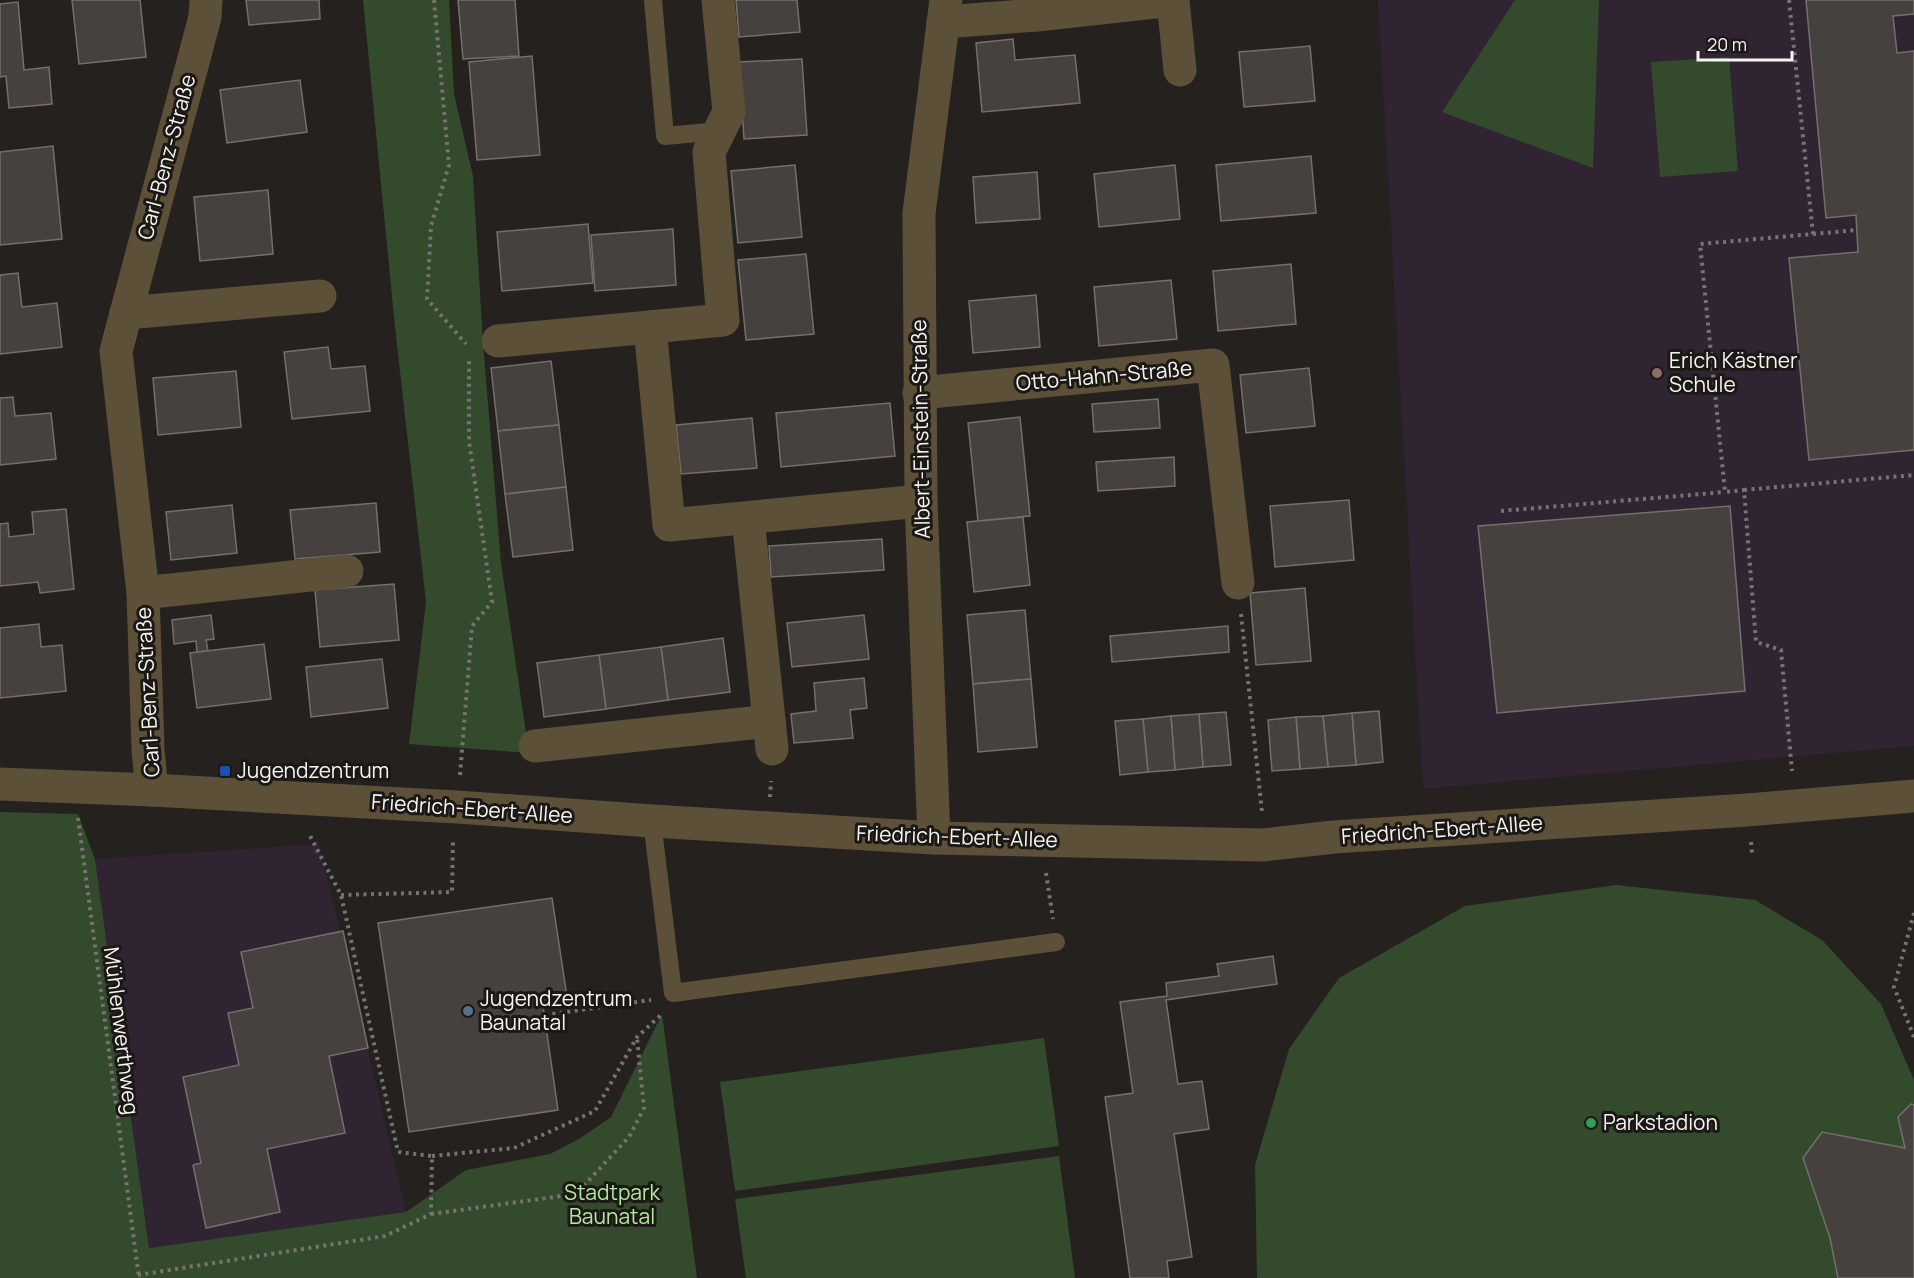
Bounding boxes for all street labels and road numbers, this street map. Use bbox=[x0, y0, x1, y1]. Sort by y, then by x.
street label: Carl-Benz-Straße bbox=[130, 71, 202, 243]
street label: Albert-Einstein-Straße bbox=[904, 319, 936, 539]
street label: Otto-Hahn-Straße bbox=[1015, 353, 1193, 397]
street label: Carl-Benz-Straße bbox=[129, 606, 165, 778]
street label: Friedrich-Ebert-Allee bbox=[370, 787, 574, 829]
street label: Friedrich-Ebert-Allee bbox=[1340, 808, 1544, 850]
street label: Friedrich-Ebert-Allee bbox=[856, 818, 1058, 854]
street label: Mühlenwerthweg bbox=[98, 945, 146, 1116]

